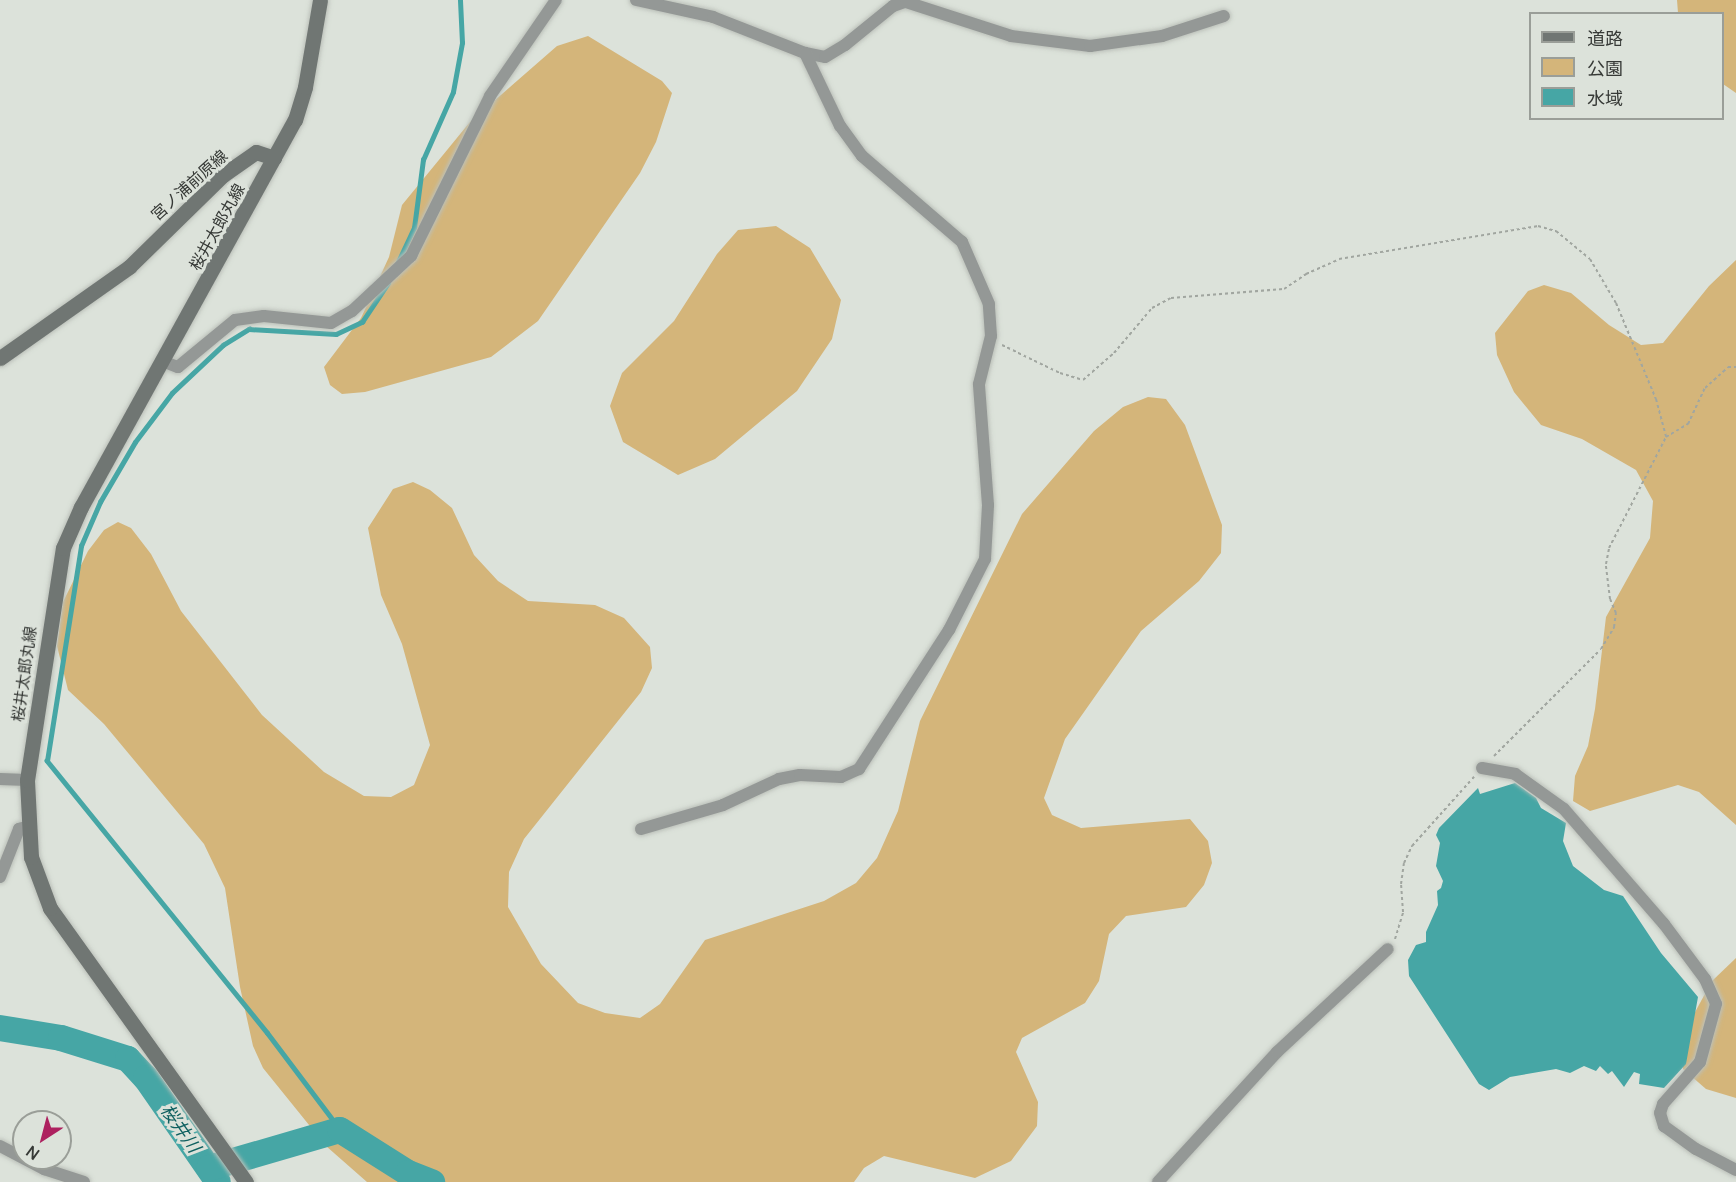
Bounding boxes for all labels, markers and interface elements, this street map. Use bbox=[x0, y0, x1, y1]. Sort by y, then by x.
legend bbox=[1529, 12, 1724, 120]
text: 道路 bbox=[1587, 26, 1623, 50]
text: 公園 bbox=[1587, 56, 1623, 80]
text: 水域 bbox=[1587, 86, 1623, 110]
street label: 宮ノ浦前原線 bbox=[147, 146, 231, 224]
street label: 桜井太郎丸線 bbox=[185, 180, 249, 274]
street label: 桜井太郎丸線 bbox=[8, 625, 40, 723]
water label: 桜井川 bbox=[157, 1100, 205, 1156]
north arrow bbox=[12, 1110, 72, 1170]
text: N bbox=[21, 1141, 44, 1165]

